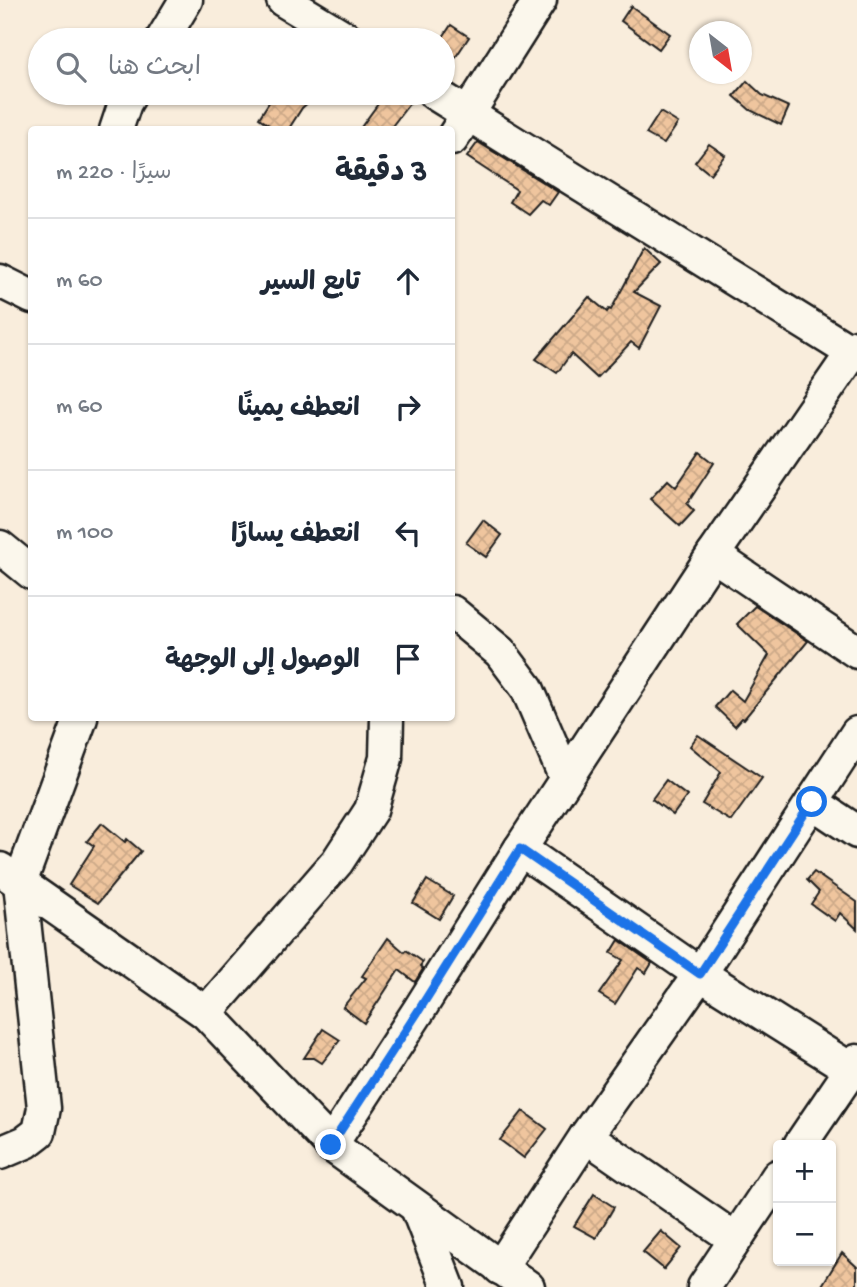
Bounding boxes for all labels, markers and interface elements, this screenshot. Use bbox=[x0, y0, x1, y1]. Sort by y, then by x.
north arrow bbox=[689, 21, 752, 84]
search box bbox=[28, 28, 455, 105]
icon: search bbox=[52, 48, 90, 86]
text: ابحث هنا bbox=[108, 54, 201, 85]
text: 3 دقيقة bbox=[335, 157, 427, 192]
text: سيرًا · 220 m bbox=[56, 160, 172, 187]
icon: ahead bbox=[389, 262, 427, 300]
text: 60 m bbox=[56, 268, 103, 295]
text: تابع السير bbox=[261, 269, 360, 300]
icon: right bbox=[389, 388, 427, 426]
text: 60 m bbox=[56, 394, 103, 421]
text: انعطف يمينًا bbox=[238, 395, 360, 426]
icon: left bbox=[389, 514, 427, 552]
text: 100 m bbox=[56, 520, 113, 547]
text: انعطف يسارًا bbox=[231, 521, 360, 552]
icon: arrive bbox=[389, 640, 427, 678]
text: الوصول إلى الوجهة bbox=[165, 647, 360, 678]
route start bbox=[796, 786, 827, 817]
route end bbox=[315, 1129, 346, 1160]
map controls bbox=[773, 1140, 836, 1266]
button: + bbox=[773, 1140, 836, 1203]
button: − bbox=[773, 1203, 836, 1266]

